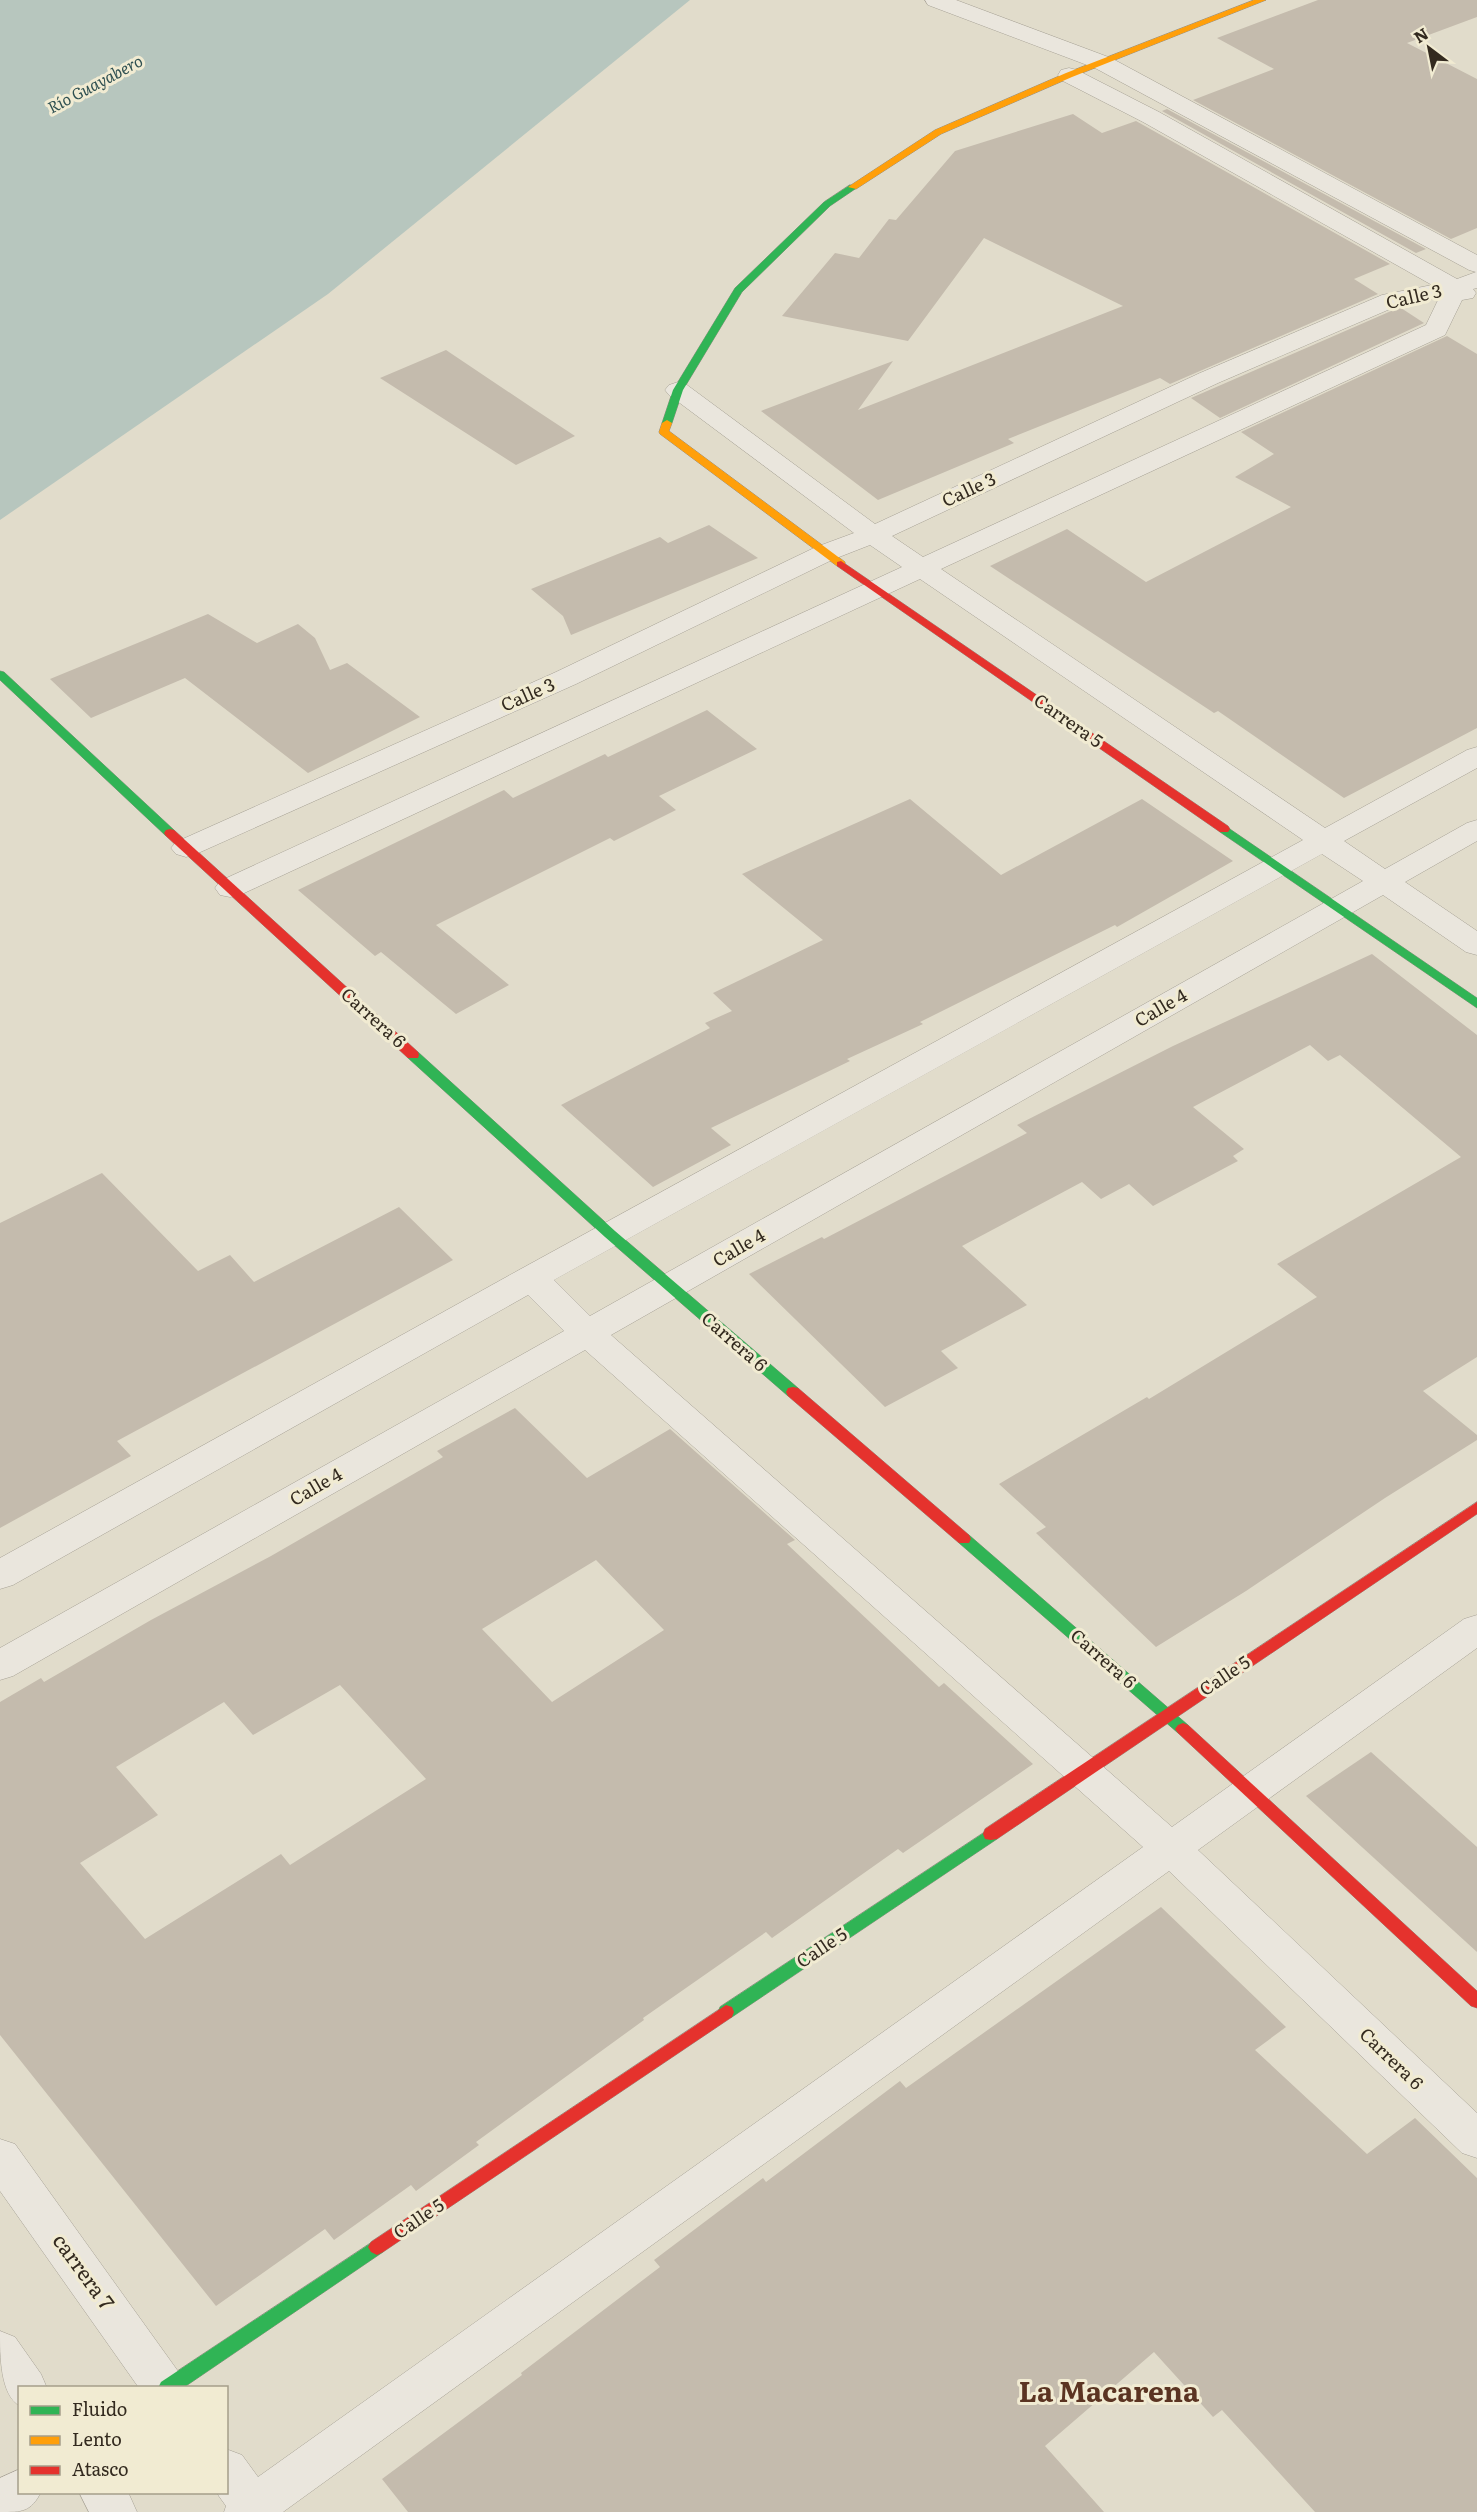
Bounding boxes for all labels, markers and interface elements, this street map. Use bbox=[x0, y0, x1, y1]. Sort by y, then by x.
north arrow bbox=[1399, 18, 1459, 78]
text: N bbox=[1408, 21, 1433, 48]
water label: Río Guayabero bbox=[43, 48, 147, 118]
street label: Calle 3 bbox=[1383, 276, 1444, 315]
street label: Calle 3 bbox=[937, 464, 1000, 513]
street label: Calle 3 bbox=[496, 670, 559, 717]
street label: Carrera 5 bbox=[1029, 686, 1109, 753]
street label: Carrera 6 bbox=[335, 980, 413, 1054]
street label: Calle 4 bbox=[1129, 981, 1192, 1033]
street label: Calle 4 bbox=[707, 1221, 770, 1273]
street label: Carrera 6 bbox=[696, 1305, 774, 1377]
street label: Calle 4 bbox=[284, 1460, 347, 1512]
street label: Carrera 6 bbox=[1065, 1622, 1143, 1694]
street label: Calle 5 bbox=[1193, 1648, 1255, 1702]
street label: Calle 5 bbox=[790, 1920, 852, 1974]
street label: Carrera 6 bbox=[1354, 2021, 1430, 2095]
street label: Calle 5 bbox=[387, 2191, 449, 2245]
street label: carrera 7 bbox=[47, 2226, 124, 2316]
district label: La Macarena bbox=[1019, 2369, 1200, 2411]
legend bbox=[18, 2386, 228, 2494]
text: Fluido bbox=[72, 2395, 127, 2422]
text: Lento bbox=[72, 2425, 122, 2452]
text: Atasco bbox=[72, 2455, 129, 2482]

